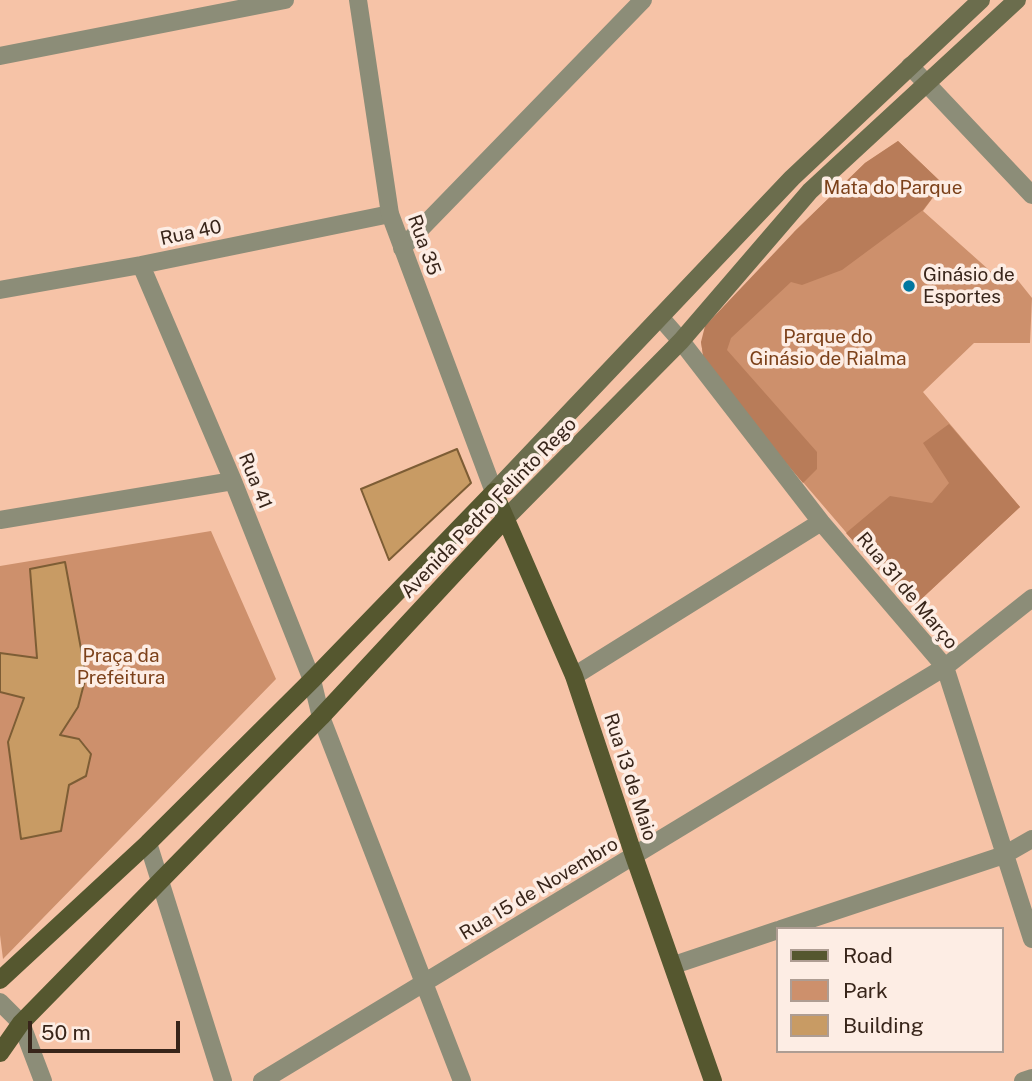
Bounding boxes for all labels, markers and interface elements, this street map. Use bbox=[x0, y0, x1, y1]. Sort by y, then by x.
park label: Mata do Parque bbox=[824, 177, 962, 199]
street label: Rua 35 bbox=[403, 212, 445, 278]
street label: Rua 40 bbox=[158, 215, 224, 251]
place label: Ginásio de Esportes bbox=[923, 264, 1015, 308]
marker: Ginásio de Esportes bbox=[901, 278, 917, 294]
park label: Parque do Ginásio de Rialma bbox=[750, 326, 906, 370]
street label: Avenida Pedro Felinto Rego bbox=[397, 413, 581, 603]
street label: Rua 41 bbox=[233, 450, 277, 512]
street label: Rua 31 de Março bbox=[852, 528, 962, 654]
park label: Praça da Prefeitura bbox=[77, 645, 165, 689]
street label: Rua 13 de Maio bbox=[599, 710, 661, 844]
street label: Rua 15 de Novembro bbox=[456, 833, 622, 945]
legend bbox=[776, 927, 1004, 1053]
text: Road bbox=[843, 943, 893, 968]
text: Park bbox=[843, 978, 888, 1003]
scale bar bbox=[32, 1007, 184, 1052]
text: Building bbox=[843, 1013, 924, 1038]
text: 50 m bbox=[41, 1020, 91, 1045]

